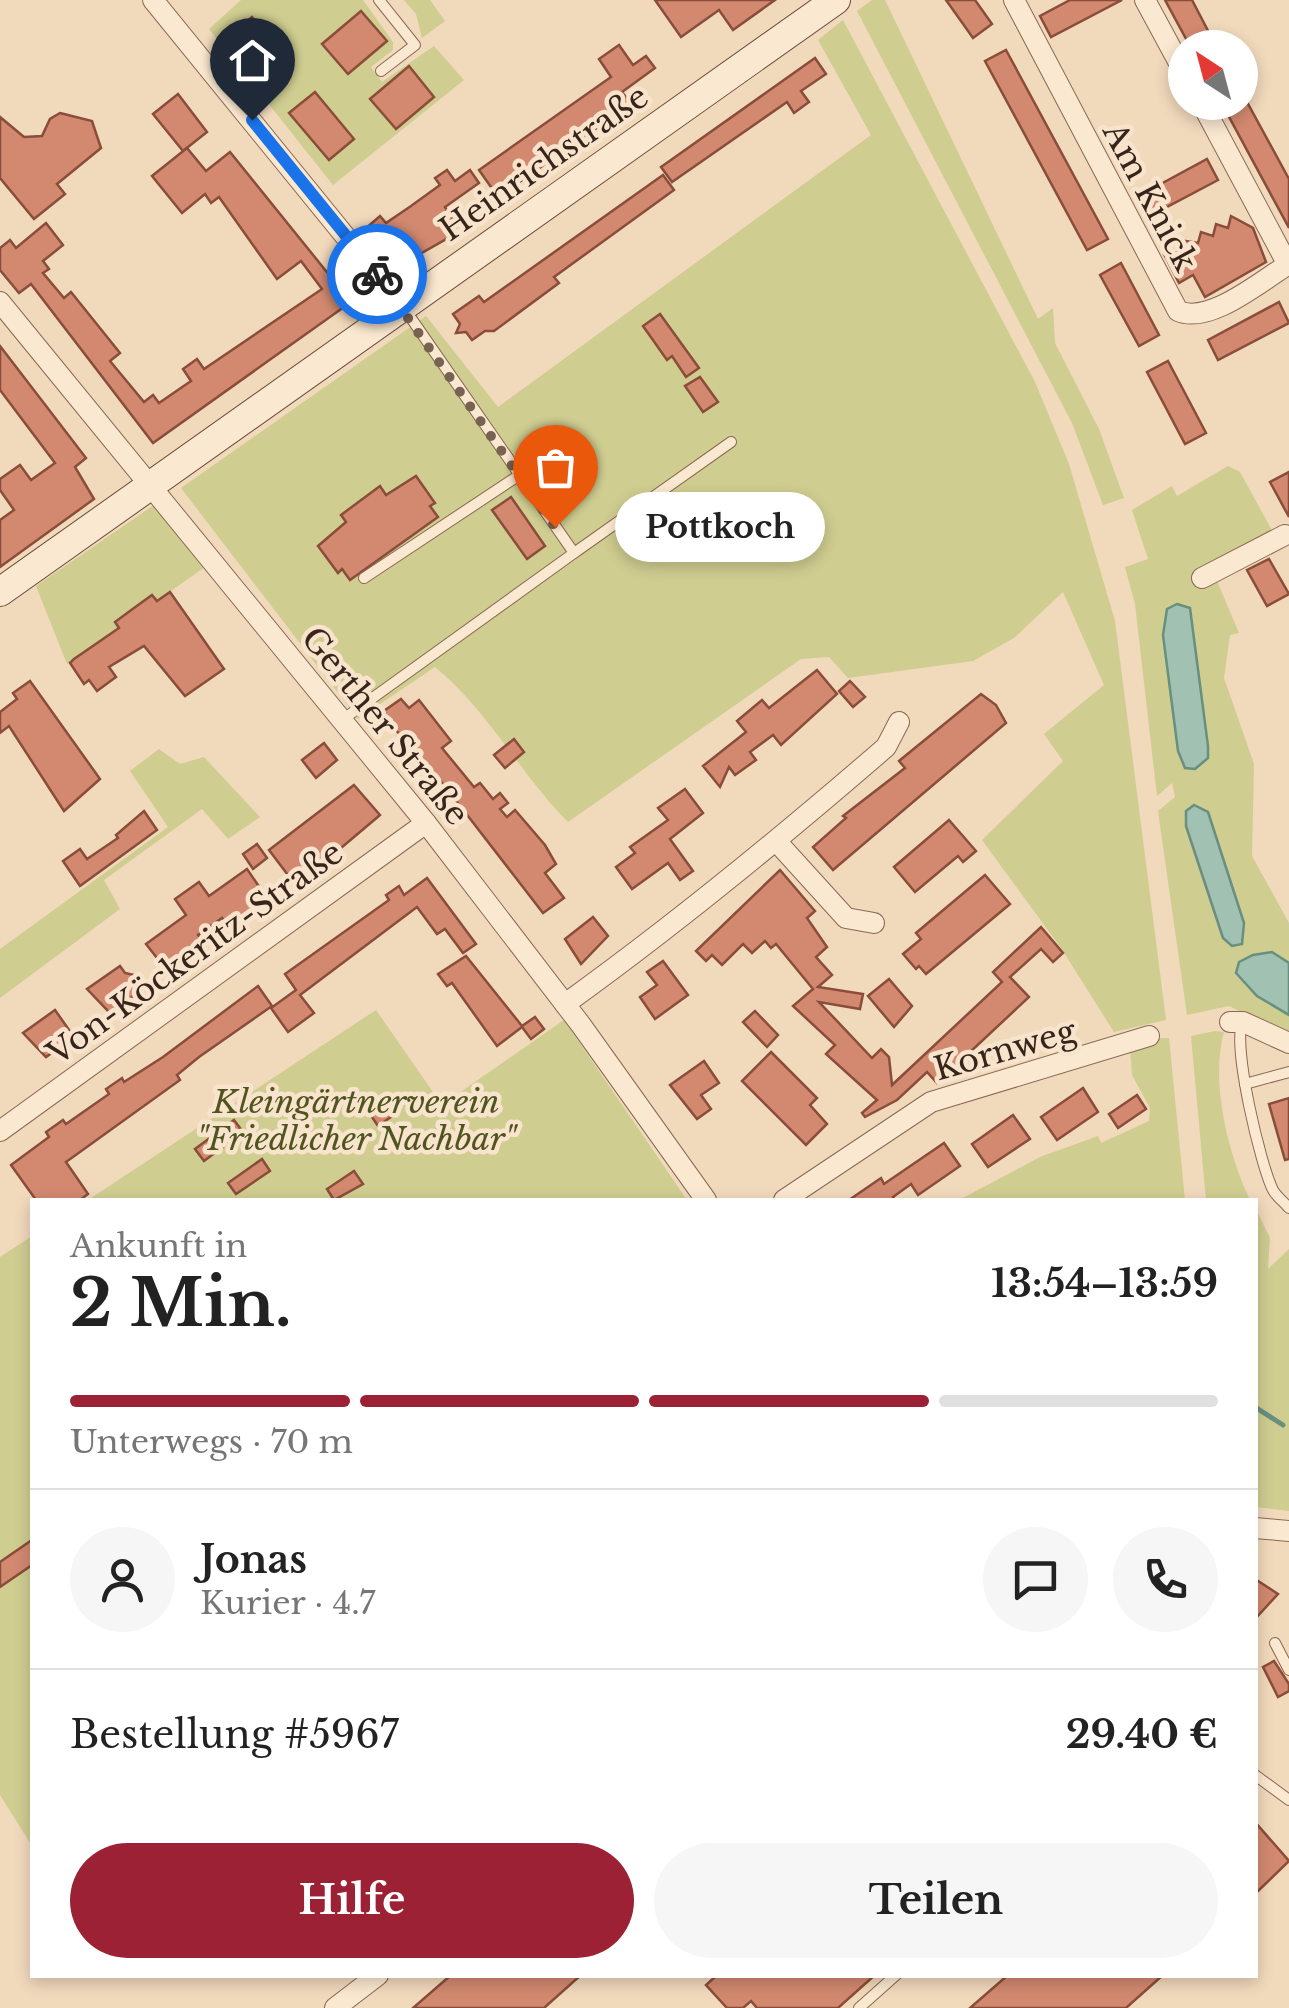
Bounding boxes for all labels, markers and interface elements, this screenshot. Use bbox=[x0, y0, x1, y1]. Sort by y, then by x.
pin bbox=[210, 18, 295, 121]
north arrow bbox=[1168, 30, 1258, 120]
map controls bbox=[1168, 30, 1258, 120]
icon: home bbox=[225, 33, 280, 88]
street label: Heinrichstraße bbox=[432, 76, 656, 250]
street label: Am Knick bbox=[1094, 115, 1206, 279]
courier bbox=[327, 224, 427, 324]
icon: bike bbox=[350, 247, 405, 302]
pin bbox=[513, 425, 598, 528]
icon: bag bbox=[528, 440, 583, 495]
callout: Pottkoch bbox=[615, 492, 825, 562]
text: Pottkoch bbox=[645, 507, 795, 547]
street label: Gerther Straße bbox=[293, 619, 477, 833]
street label: Von-Köckeritz-Straße bbox=[39, 832, 351, 1074]
street label: Kornweg bbox=[929, 1010, 1081, 1089]
park label: Kleingärtnerverein "Friedlicher Nachbar" bbox=[196, 1082, 518, 1159]
text: Ankunft in bbox=[70, 1226, 247, 1266]
text: 13:54–13:59 bbox=[991, 1260, 1218, 1307]
text: 2 Min. bbox=[70, 1263, 292, 1344]
text: Unterwegs · 70 m bbox=[70, 1422, 353, 1462]
button: person bbox=[70, 1527, 175, 1632]
button: chat bbox=[983, 1527, 1088, 1632]
button: phone bbox=[1113, 1527, 1218, 1632]
text: Jonas bbox=[200, 1536, 307, 1583]
text: Kurier · 4.7 bbox=[200, 1583, 375, 1623]
text: Bestellung #5967 bbox=[70, 1711, 399, 1758]
text: 29.40 € bbox=[1066, 1711, 1218, 1758]
button: Hilfe bbox=[70, 1843, 634, 1958]
button: Teilen bbox=[654, 1843, 1218, 1958]

